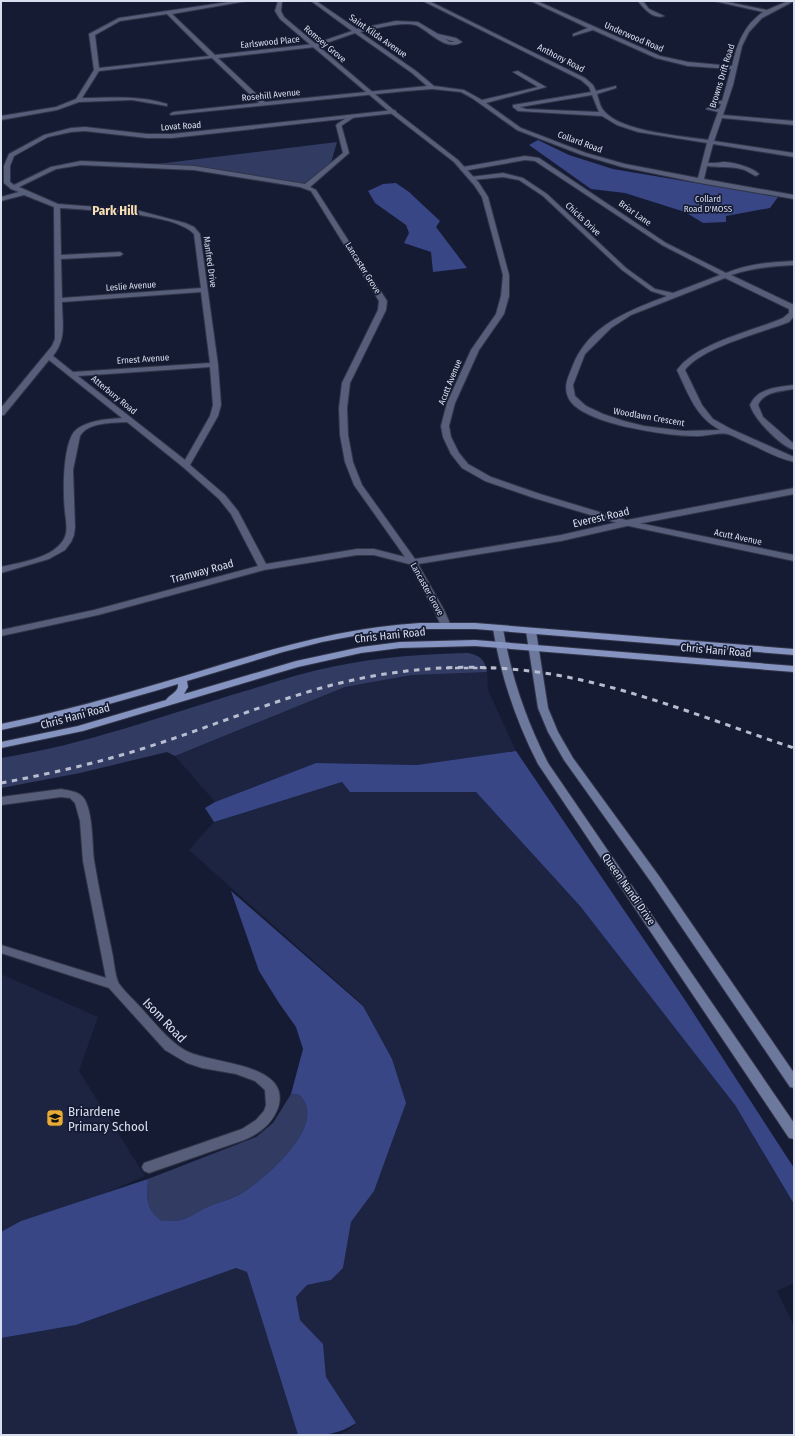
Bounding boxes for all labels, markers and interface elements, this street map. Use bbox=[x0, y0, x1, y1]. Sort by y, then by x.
street label: Saint Kilda Avenue bbox=[347, 12, 409, 60]
street label: Underwood Road bbox=[603, 20, 665, 54]
street label: Romsey Grove bbox=[302, 23, 349, 65]
street label: Earlswood Place bbox=[240, 34, 301, 50]
street label: Anthony Road bbox=[536, 42, 586, 74]
street label: Browns Drift Road bbox=[708, 43, 737, 109]
street label: Rosehill Avenue bbox=[241, 87, 301, 103]
street label: Lovat Road bbox=[160, 120, 202, 132]
street label: Collard Road bbox=[556, 129, 604, 155]
park label: Collard Road D'MOSS bbox=[684, 194, 733, 214]
street label: Briar Lane bbox=[617, 198, 654, 228]
street label: Chicks Drive bbox=[563, 200, 603, 238]
district label: Park Hill bbox=[92, 203, 138, 218]
street label: Manfred Drive bbox=[201, 236, 219, 289]
street label: Lancaster Grove bbox=[343, 240, 383, 296]
street label: Leslie Avenue bbox=[106, 279, 157, 293]
street label: Ernest Avenue bbox=[117, 352, 170, 366]
street label: Acutt Avenue bbox=[436, 357, 464, 406]
street label: Atterbury Road bbox=[89, 374, 139, 416]
street label: Woodlawn Crescent bbox=[613, 406, 685, 428]
street label: Everest Road bbox=[571, 505, 631, 530]
street label: Acutt Avenue bbox=[713, 527, 763, 547]
street label: Tramway Road bbox=[169, 557, 235, 586]
street label: Lancaster Grove bbox=[408, 561, 446, 618]
street label: Chris Hani Road bbox=[354, 625, 426, 646]
street label: Chris Hani Road bbox=[680, 641, 752, 660]
street label: Chris Hani Road bbox=[39, 701, 111, 732]
street label: Queen Nandi Drive bbox=[599, 851, 658, 928]
street label: Isom Road bbox=[140, 995, 189, 1046]
place label: Briardene Primary School bbox=[68, 1104, 149, 1134]
school or university icon: Briardene Primary School bbox=[45, 1108, 65, 1128]

